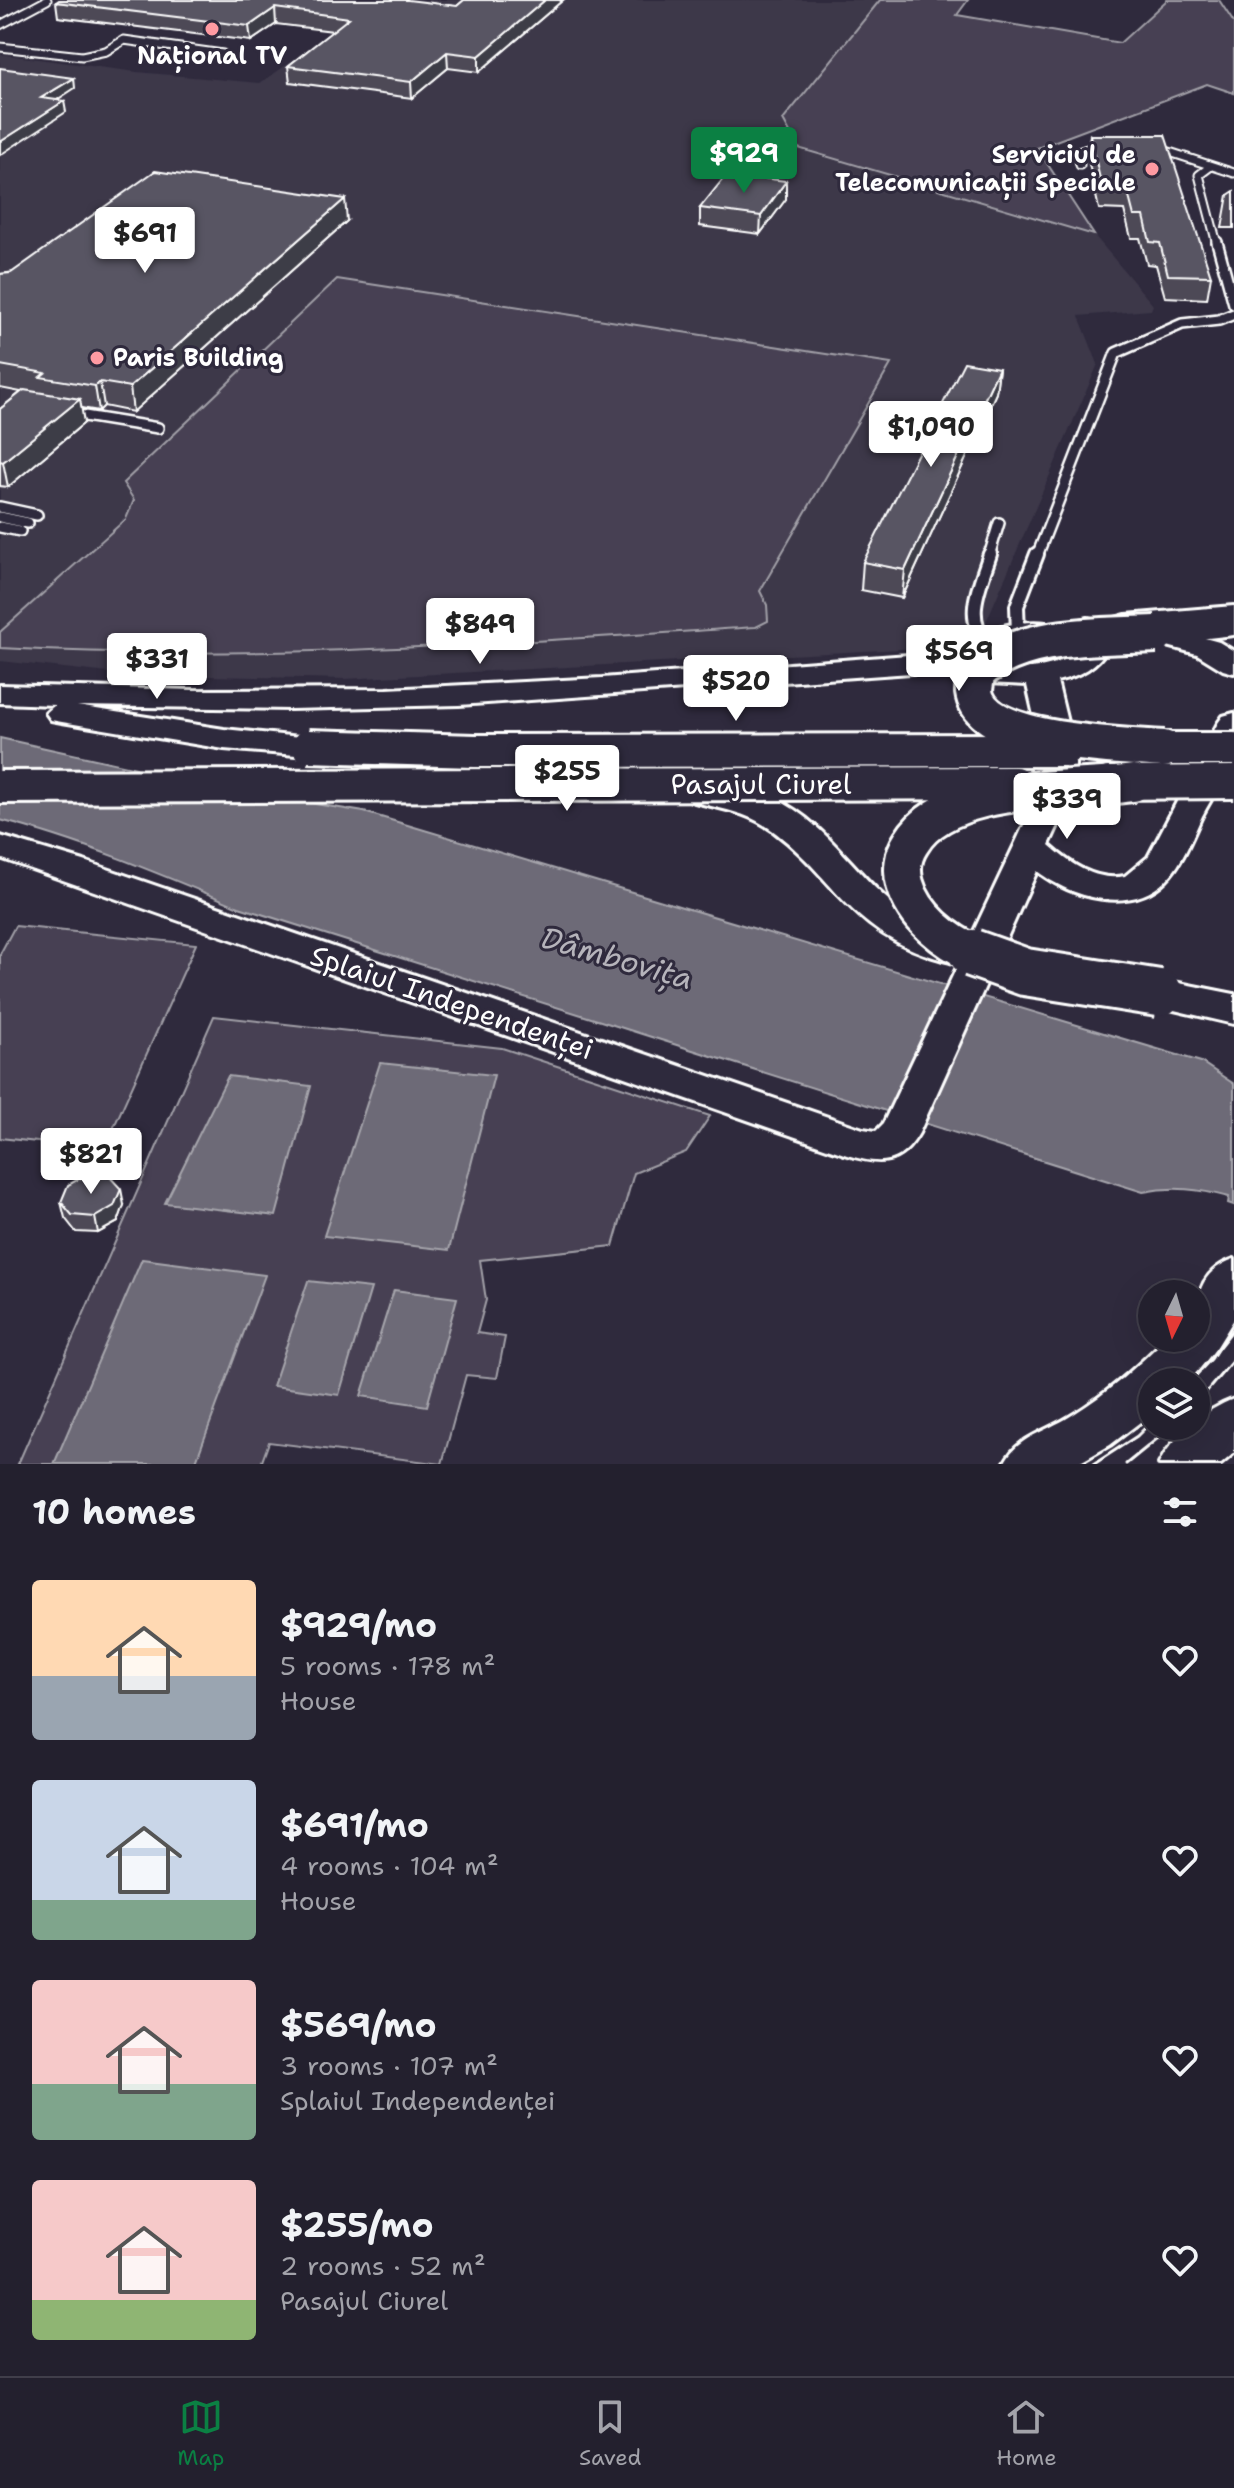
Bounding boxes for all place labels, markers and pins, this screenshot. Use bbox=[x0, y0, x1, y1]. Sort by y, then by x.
marker: Național TV bbox=[203, 20, 221, 38]
place label: Național TV bbox=[137, 40, 287, 73]
pin: $929 bbox=[697, 127, 791, 195]
place label: Serviciul de Telecomunicații Speciale bbox=[835, 139, 1136, 200]
marker: Serviciul de Telecomunicații Speciale bbox=[1143, 160, 1161, 178]
pin: $691 bbox=[98, 207, 192, 275]
place label: Paris Building bbox=[113, 342, 283, 374]
marker: Paris Building bbox=[88, 349, 106, 367]
pin: $1,090 bbox=[866, 401, 996, 469]
pin: $849 bbox=[433, 598, 527, 666]
pin: $569 bbox=[912, 625, 1006, 693]
pin: $331 bbox=[110, 633, 204, 701]
pin: $520 bbox=[689, 655, 783, 723]
pin: $255 bbox=[520, 745, 614, 813]
pin: $339 bbox=[1020, 773, 1114, 841]
pin: $821 bbox=[44, 1128, 138, 1196]

